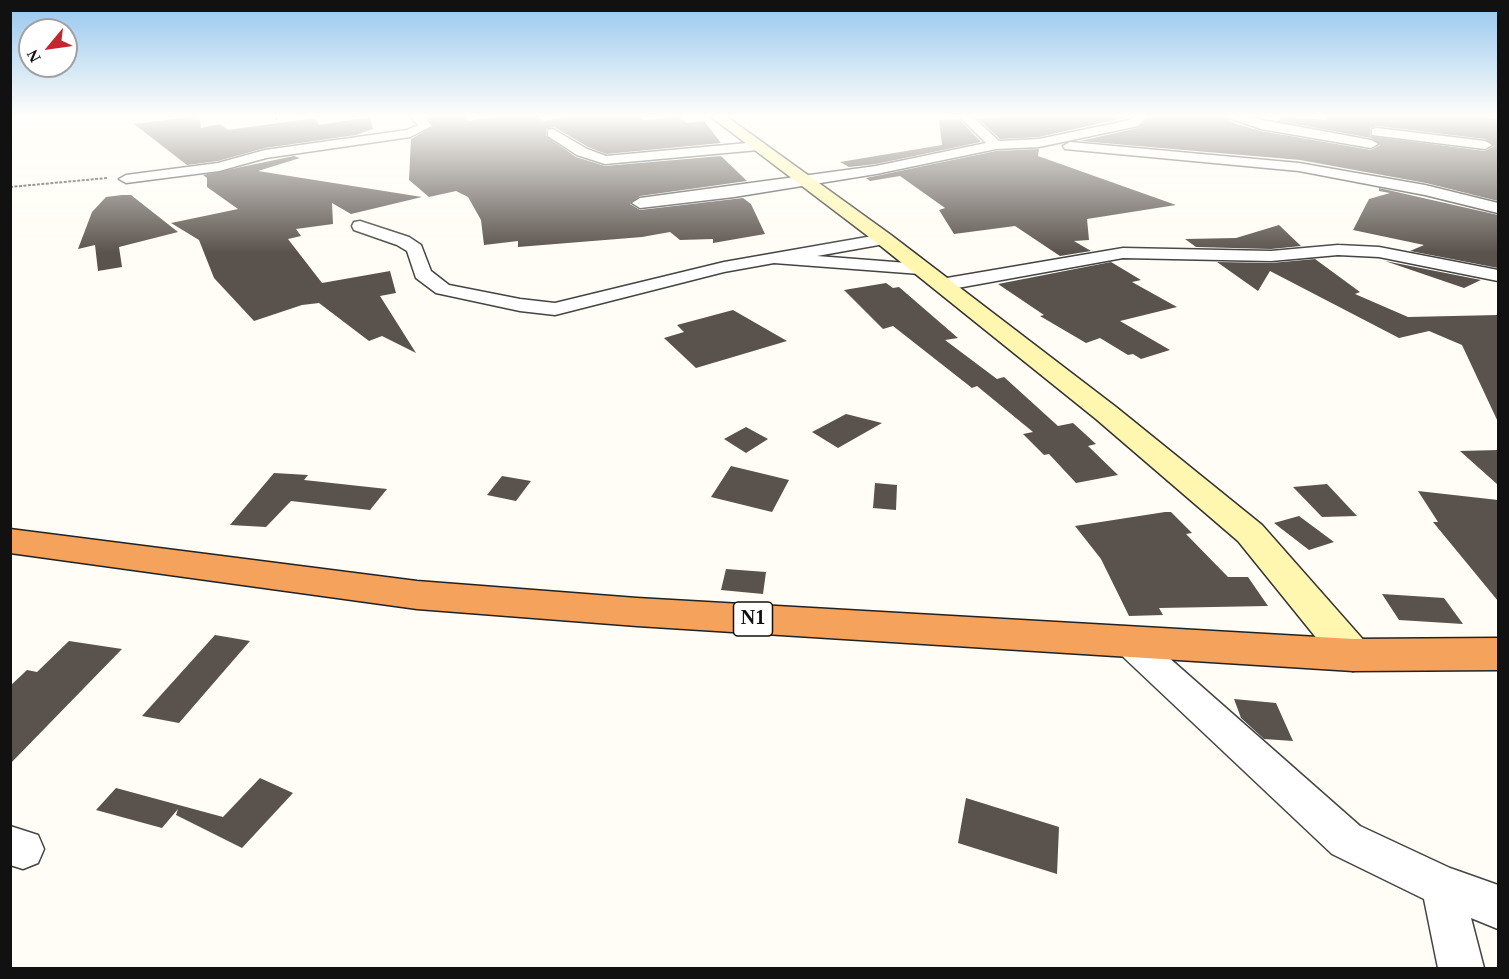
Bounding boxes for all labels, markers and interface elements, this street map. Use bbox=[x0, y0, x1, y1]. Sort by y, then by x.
north arrow bbox=[18, 18, 78, 78]
text: N bbox=[23, 47, 44, 65]
road number: N1 bbox=[734, 602, 772, 636]

